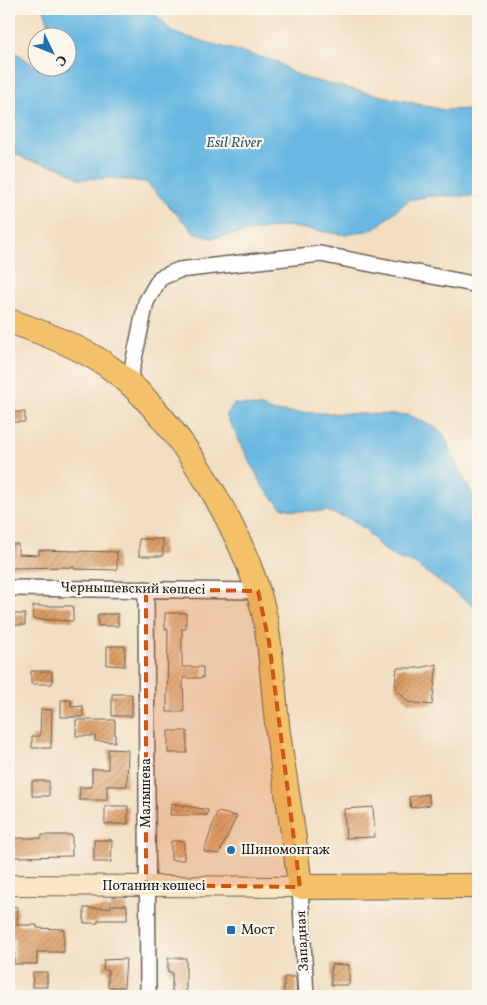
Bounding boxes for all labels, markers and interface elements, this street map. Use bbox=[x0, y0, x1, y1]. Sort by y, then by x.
north arrow bbox=[28, 28, 78, 78]
text: С bbox=[50, 50, 70, 70]
water label: Esil River bbox=[206, 133, 262, 154]
street label: Чернышевский көшесі bbox=[60, 578, 206, 600]
street label: Малышева bbox=[137, 758, 156, 828]
place label: Шиномонтаж bbox=[241, 841, 330, 860]
marker: Шиномонтаж bbox=[225, 844, 237, 856]
street label: Потанин көшесі bbox=[102, 877, 206, 896]
street label: Западная bbox=[292, 910, 314, 972]
place label: Мост bbox=[241, 921, 275, 940]
marker: Мост bbox=[225, 924, 237, 936]

